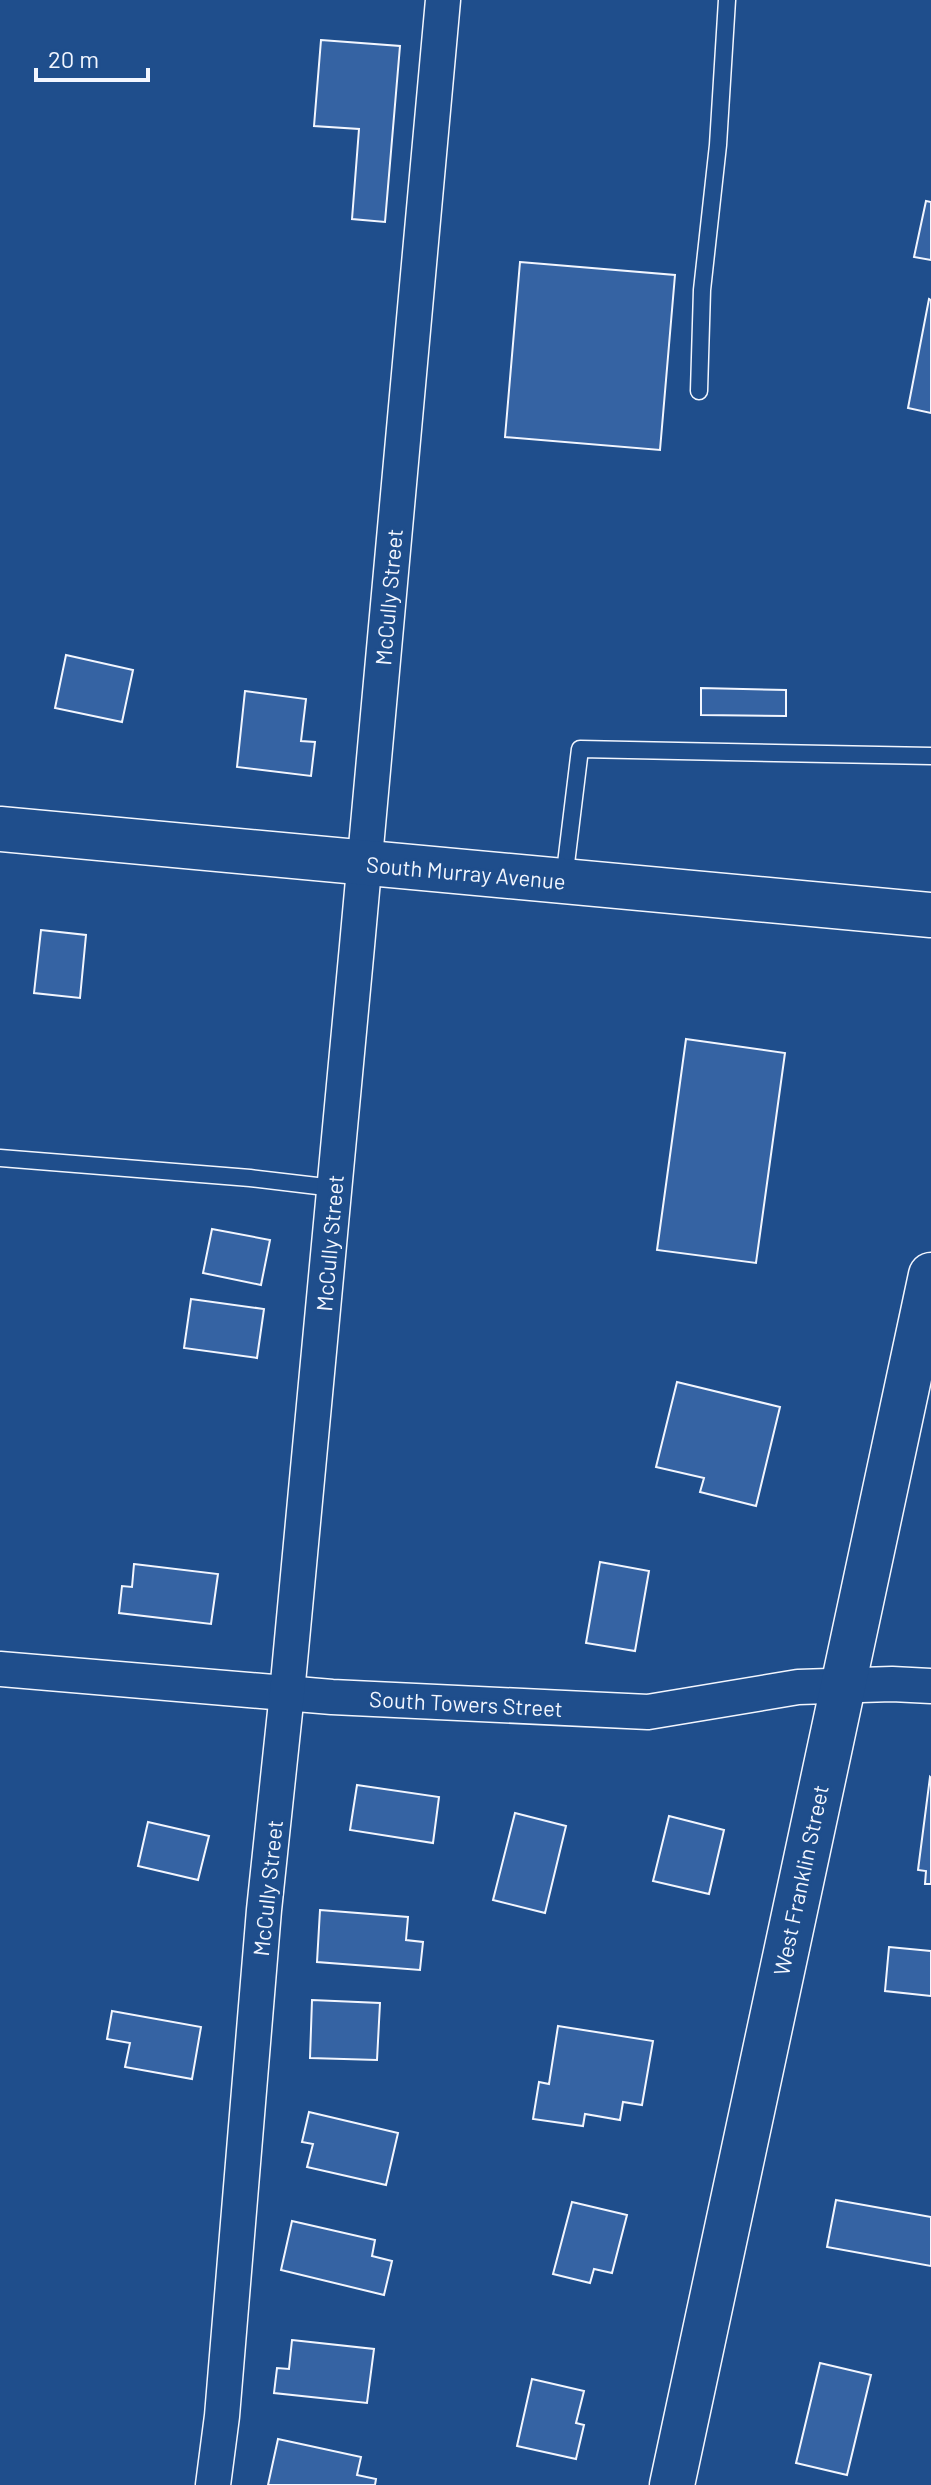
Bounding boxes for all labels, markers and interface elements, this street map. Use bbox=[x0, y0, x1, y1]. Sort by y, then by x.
scale bar bbox=[36, 32, 148, 82]
text: 20 m bbox=[48, 44, 99, 73]
street label: McCully Street bbox=[369, 528, 407, 666]
street label: South Murray Avenue bbox=[365, 850, 567, 894]
street label: McCully Street bbox=[310, 1174, 348, 1312]
street label: South Towers Street bbox=[369, 1685, 563, 1721]
street label: West Franklin Street bbox=[767, 1782, 833, 1978]
street label: McCully Street bbox=[247, 1818, 287, 1958]

